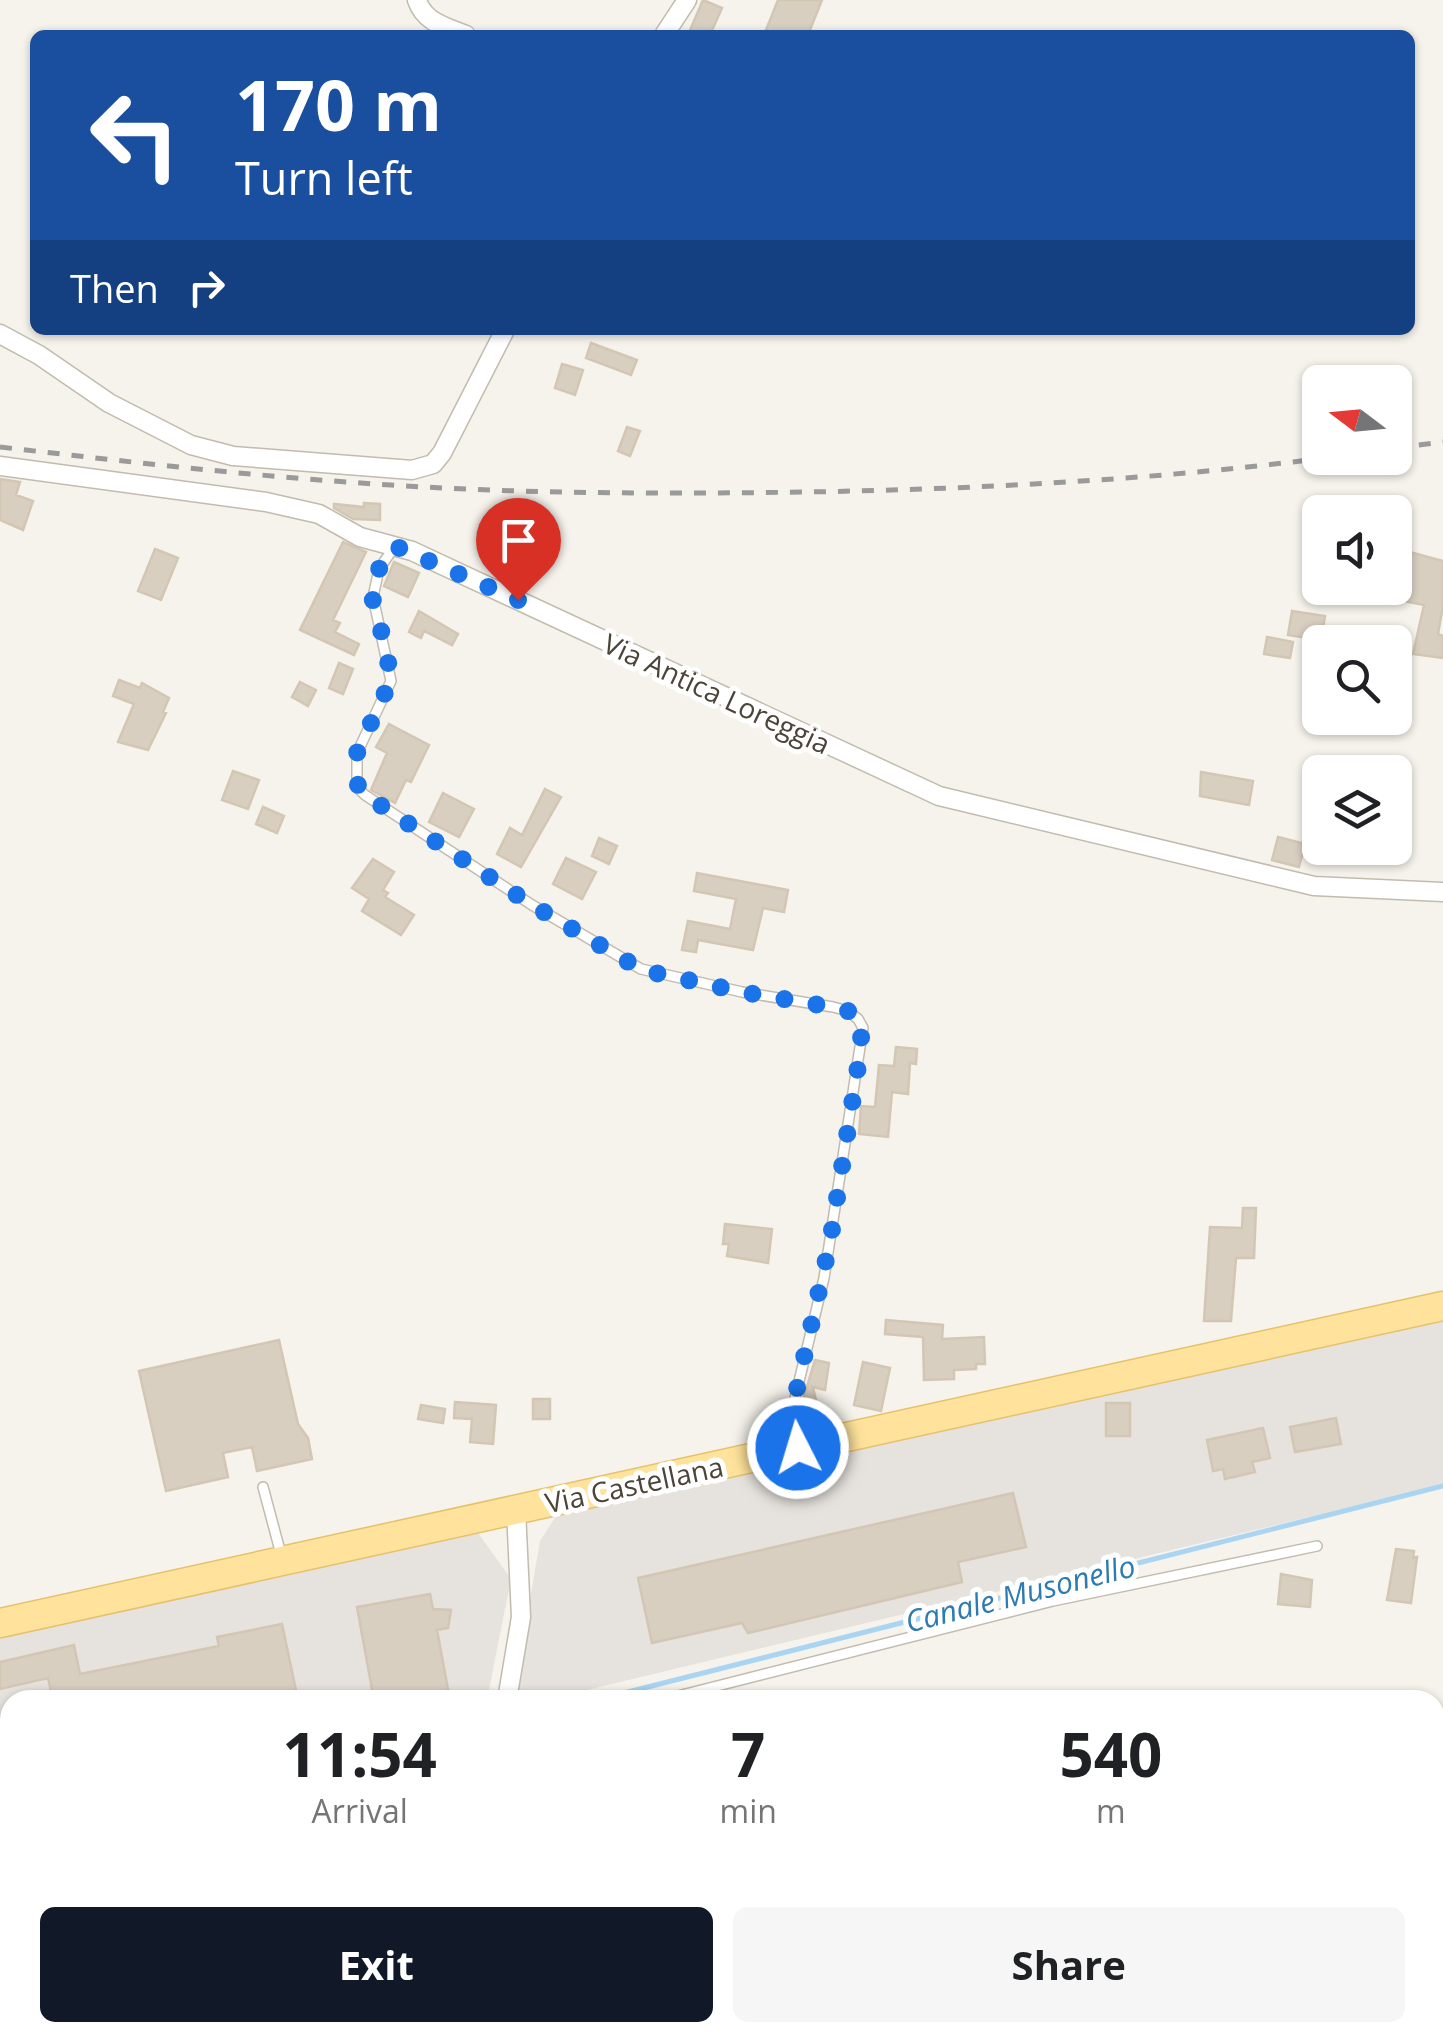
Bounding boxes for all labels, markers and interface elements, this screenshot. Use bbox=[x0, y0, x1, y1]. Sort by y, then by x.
text: 170 m bbox=[235, 56, 442, 152]
icon: left bbox=[70, 70, 200, 200]
text: Turn left bbox=[235, 147, 413, 208]
icon: right bbox=[179, 260, 234, 315]
text: Then bbox=[70, 262, 159, 314]
north arrow bbox=[1302, 365, 1412, 475]
map controls bbox=[1302, 365, 1412, 865]
button: sound bbox=[1302, 495, 1412, 605]
pin bbox=[476, 498, 561, 601]
icon: arrive bbox=[491, 513, 546, 568]
street label: Via Antica Loreggia bbox=[597, 624, 837, 762]
button: search bbox=[1302, 625, 1412, 735]
button: layers bbox=[1302, 755, 1412, 865]
position arrow bbox=[746, 1396, 850, 1500]
street label: Via Castellana bbox=[541, 1447, 727, 1521]
water label: Canale Musonello bbox=[901, 1545, 1139, 1641]
text: 11:54 bbox=[283, 1713, 437, 1795]
text: 7 bbox=[731, 1713, 765, 1795]
text: 540 bbox=[1059, 1713, 1162, 1795]
text: Arrival bbox=[312, 1789, 408, 1832]
text: min bbox=[720, 1789, 777, 1832]
text: m bbox=[1096, 1789, 1126, 1832]
button: Exit bbox=[40, 1907, 713, 2022]
button: Share bbox=[733, 1907, 1405, 2022]

